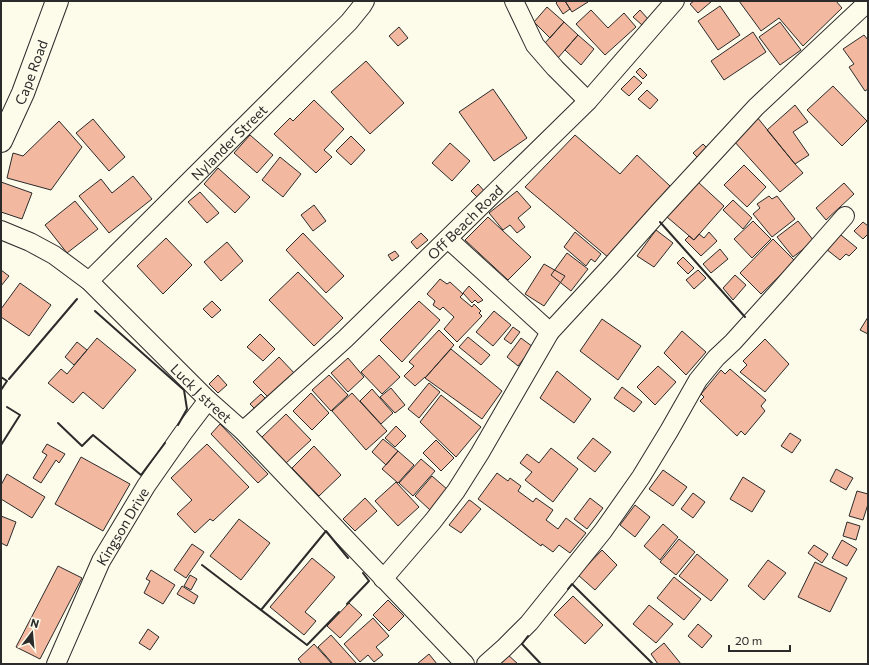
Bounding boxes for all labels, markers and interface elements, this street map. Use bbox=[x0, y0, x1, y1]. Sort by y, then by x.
street label: Cape Road bbox=[10, 37, 50, 107]
street label: Nylander Street bbox=[187, 100, 270, 183]
street label: Off Beach Road bbox=[423, 181, 506, 262]
street label: Luck J street bbox=[168, 360, 236, 426]
street label: Kingson Drive bbox=[92, 484, 152, 568]
north arrow bbox=[12, 613, 52, 653]
text: N bbox=[29, 616, 41, 630]
scale bar bbox=[729, 627, 790, 653]
text: 20 m bbox=[735, 633, 762, 647]

